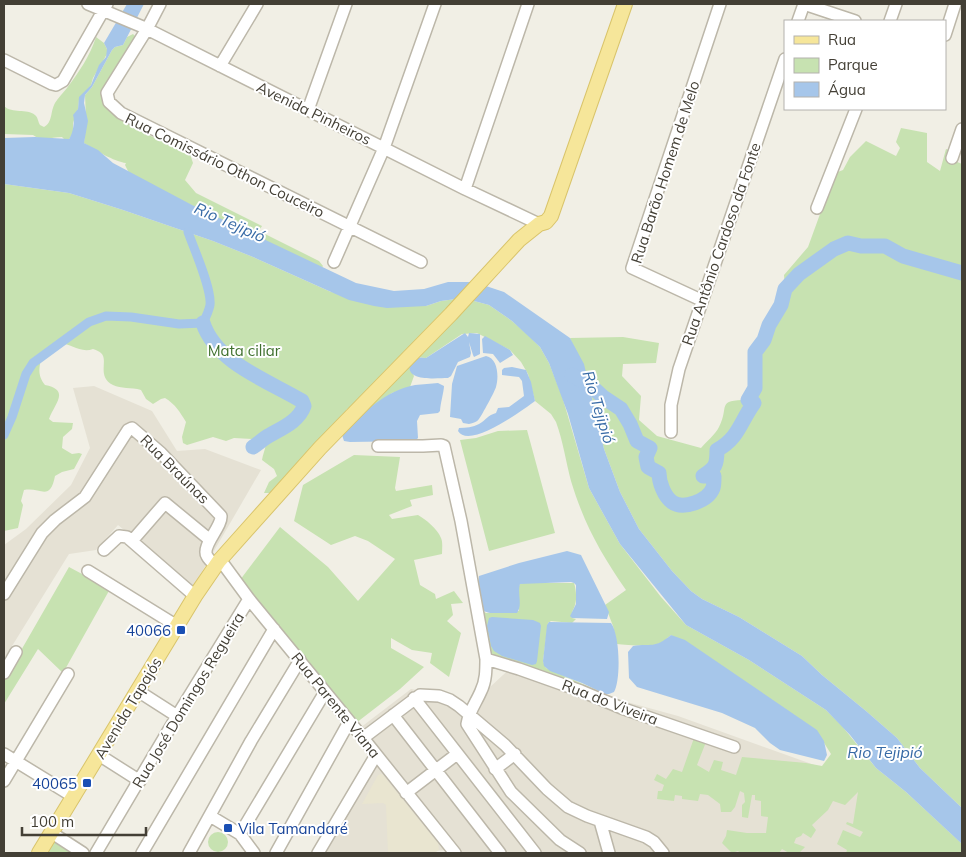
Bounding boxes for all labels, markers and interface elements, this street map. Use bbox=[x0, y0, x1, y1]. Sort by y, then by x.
legend bbox=[784, 20, 946, 110]
text: Rua bbox=[828, 30, 856, 49]
text: Parque bbox=[828, 55, 878, 74]
street label: Avenida Pinheiros bbox=[254, 77, 374, 149]
street label: Rua Barão Homem de Melo bbox=[626, 78, 704, 266]
text: Água bbox=[828, 80, 866, 99]
street label: Rua Comissário Othon Couceiro bbox=[122, 108, 328, 222]
street label: Rua Antônio Cardoso da Fonte bbox=[677, 140, 765, 348]
water label: Rio Tejipió bbox=[191, 198, 269, 246]
park label: Mata ciliar bbox=[208, 341, 281, 360]
water label: Rio Tejipió bbox=[578, 368, 620, 446]
street label: Rua Braúnas bbox=[136, 430, 214, 508]
street label: Rua José Domingos Regueira bbox=[128, 609, 248, 791]
place label: 40066 bbox=[126, 621, 171, 640]
marker: 40066 bbox=[175, 624, 187, 636]
street label: Rua Parente Viana bbox=[287, 648, 385, 762]
street label: Avenida Tapajós bbox=[90, 654, 166, 762]
street label: Rua do Viveira bbox=[559, 675, 661, 729]
water label: Rio Tejipió bbox=[847, 742, 923, 762]
place label: 40065 bbox=[32, 774, 77, 793]
marker: 40065 bbox=[81, 777, 93, 789]
scale bar bbox=[22, 804, 146, 836]
text: 100 m bbox=[30, 812, 74, 831]
place label: Vila Tamandaré bbox=[238, 819, 348, 838]
marker: Vila Tamandaré bbox=[222, 822, 234, 834]

